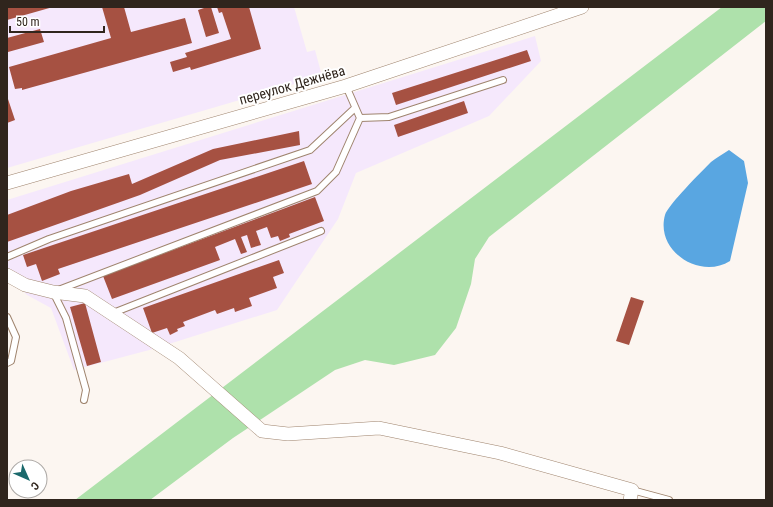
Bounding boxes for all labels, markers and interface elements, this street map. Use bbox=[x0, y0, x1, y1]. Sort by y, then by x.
scale bar bbox=[10, 8, 104, 34]
text: 50 m bbox=[16, 15, 40, 29]
street label: переулок Дежнёва bbox=[237, 62, 347, 108]
north arrow bbox=[8, 459, 48, 499]
text: С bbox=[28, 479, 42, 493]

